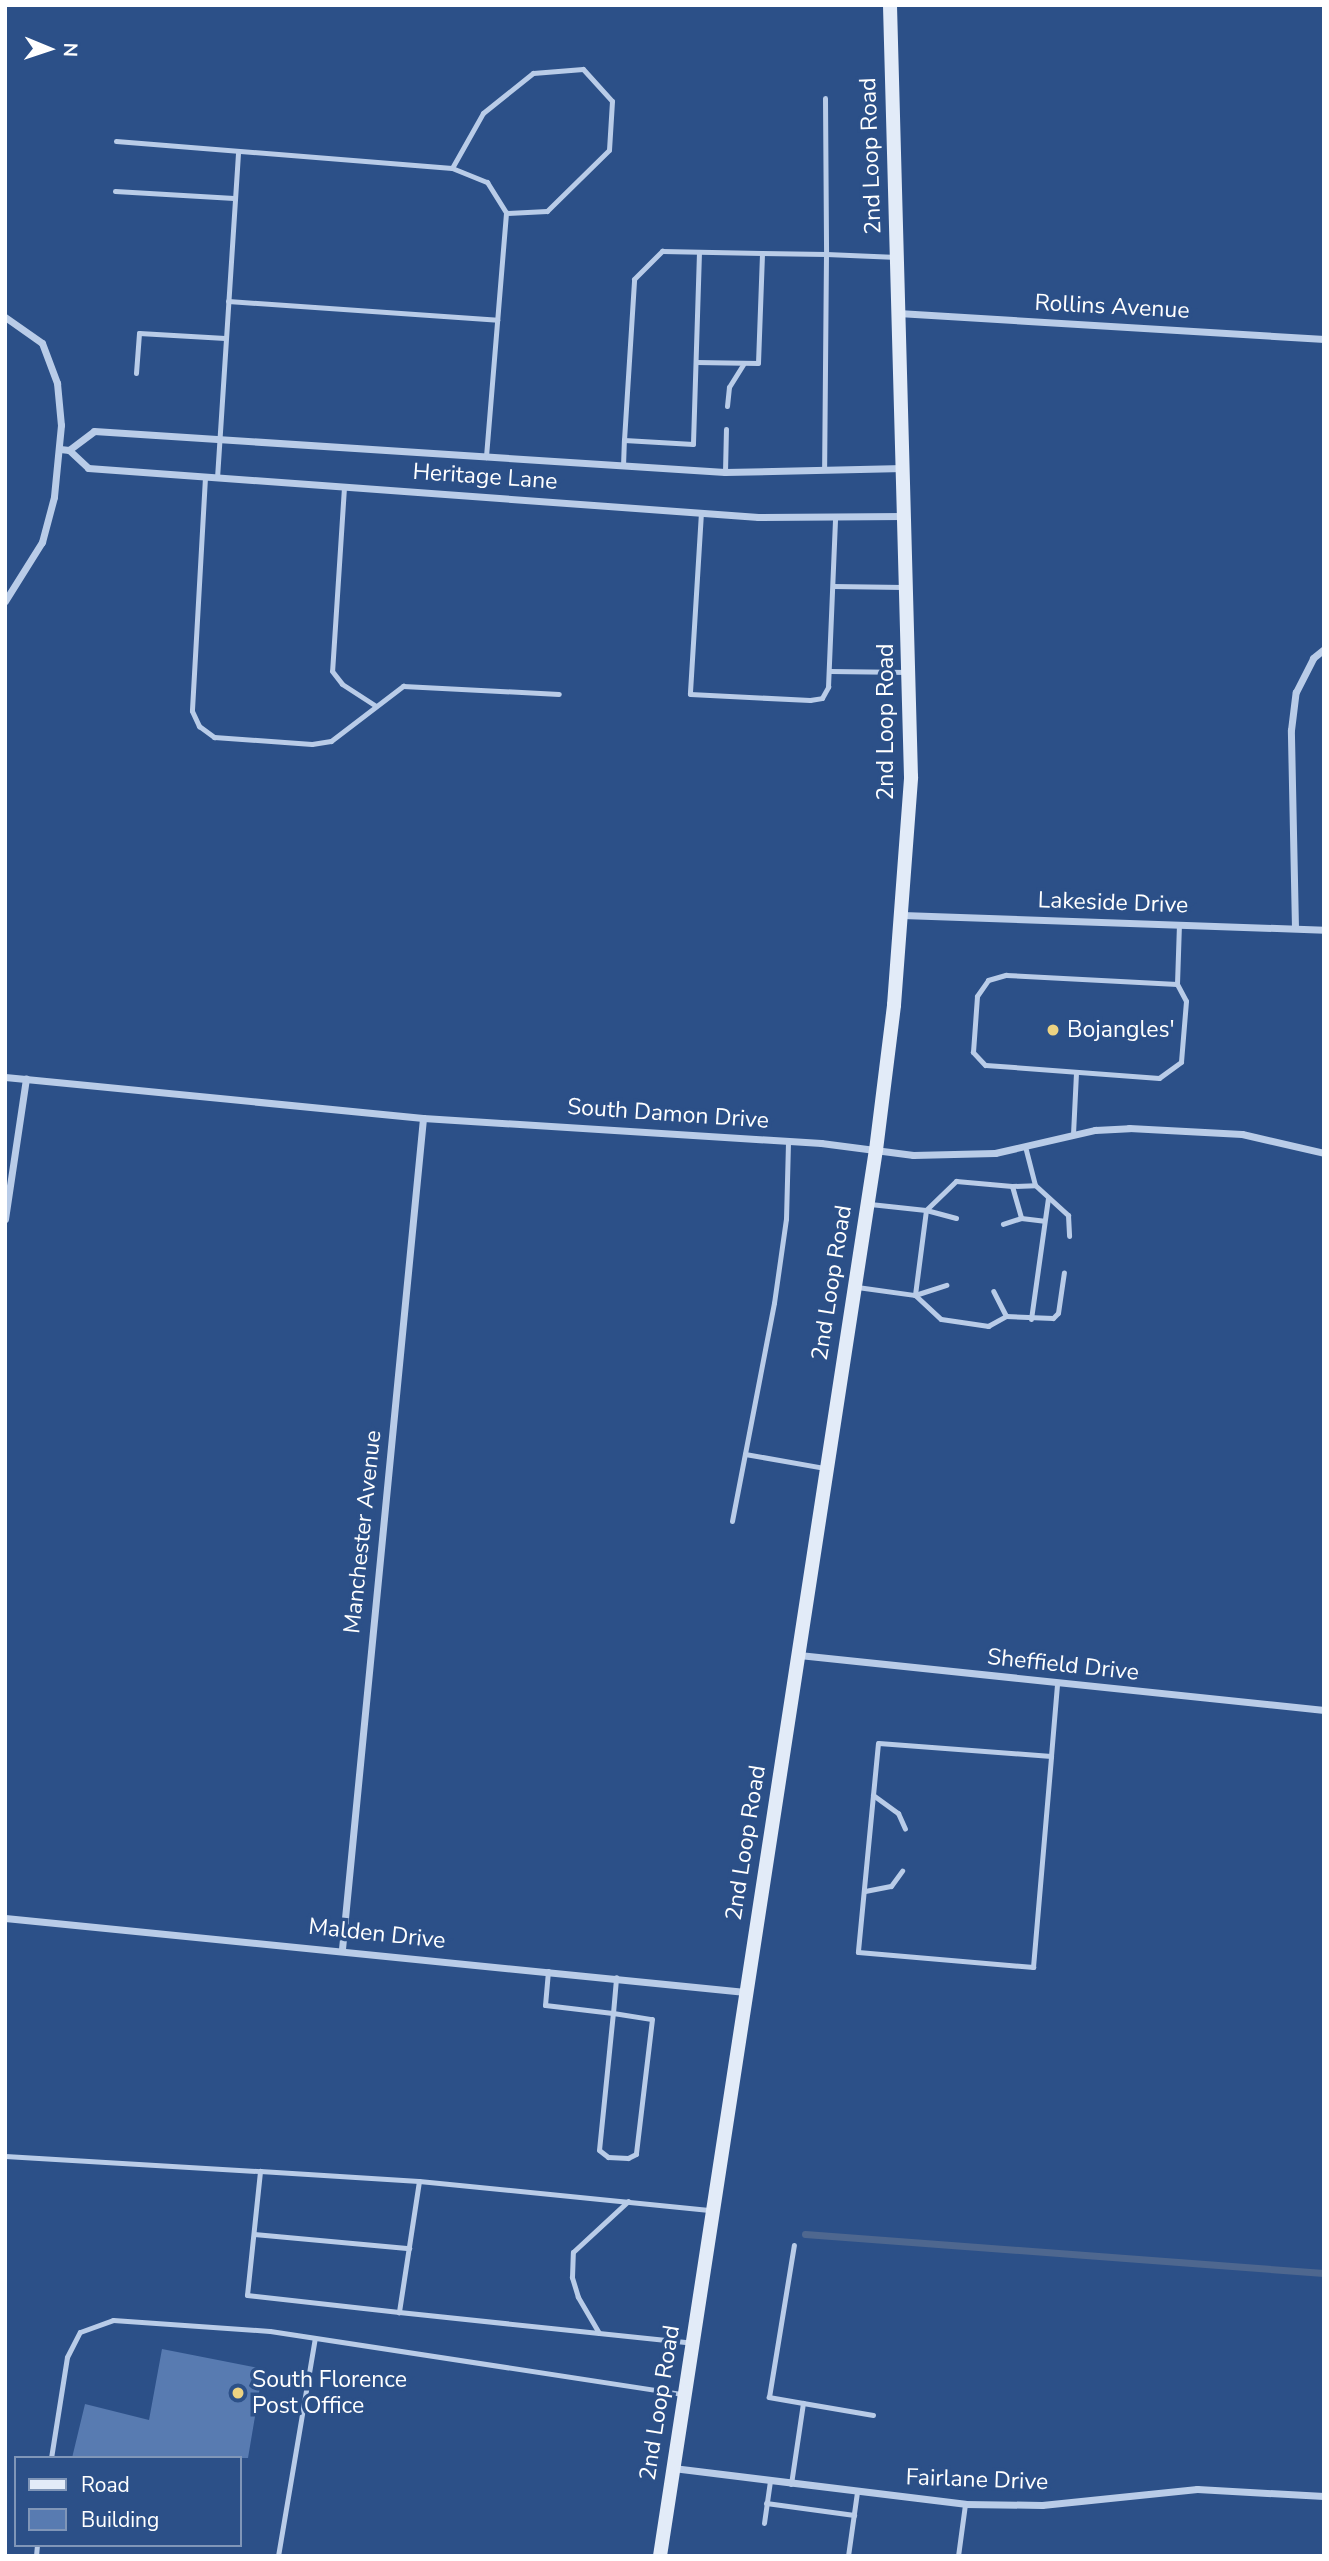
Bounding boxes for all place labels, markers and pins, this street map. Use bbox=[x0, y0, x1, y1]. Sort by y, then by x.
place label: Bojangles' bbox=[1067, 1016, 1175, 1044]
marker: Bojangles' bbox=[1045, 1022, 1061, 1038]
place label: South Florence Post Office bbox=[252, 2366, 407, 2420]
marker: South Florence Post Office bbox=[230, 2385, 246, 2401]

